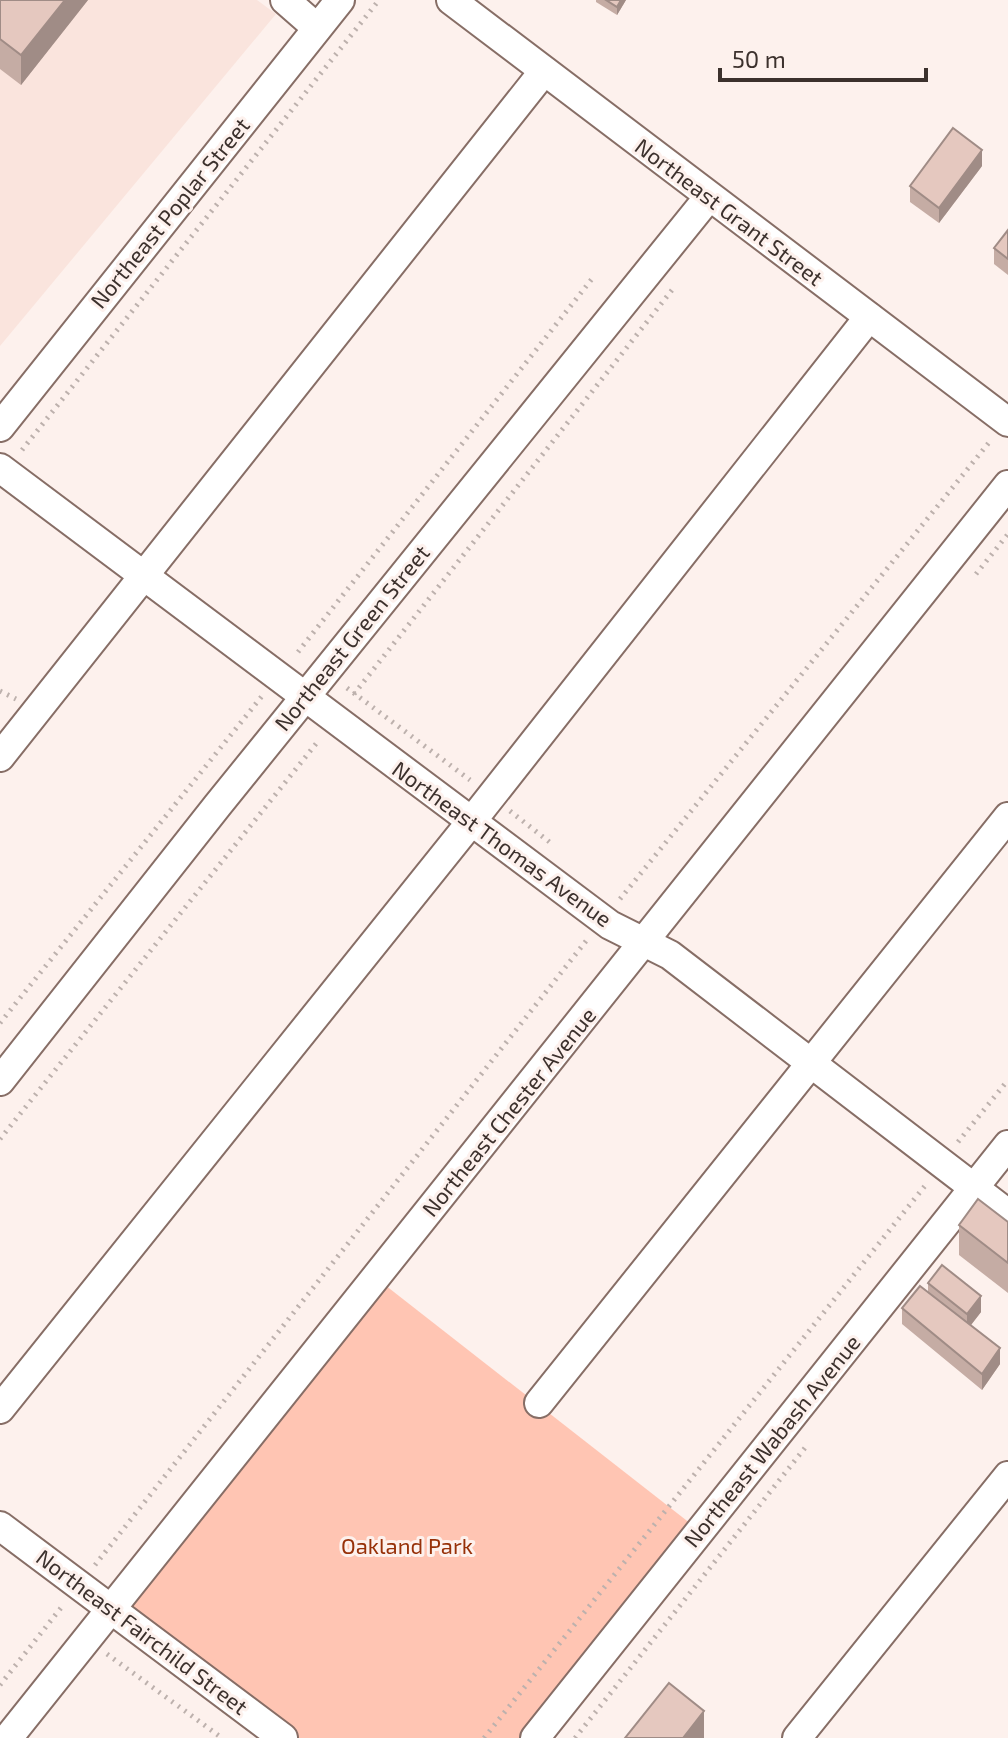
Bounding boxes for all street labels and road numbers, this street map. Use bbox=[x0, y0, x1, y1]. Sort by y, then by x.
street label: Northeast Poplar Street bbox=[84, 112, 254, 313]
street label: Northeast Grant Street bbox=[631, 132, 829, 290]
street label: Northeast Green Street bbox=[268, 539, 434, 735]
street label: Northeast Thomas Avenue bbox=[388, 755, 617, 931]
street label: Northeast Chester Avenue bbox=[416, 1002, 601, 1221]
street label: Northeast Wabash Avenue bbox=[678, 1329, 865, 1552]
street label: Northeast Fairchild Street bbox=[32, 1543, 253, 1719]

